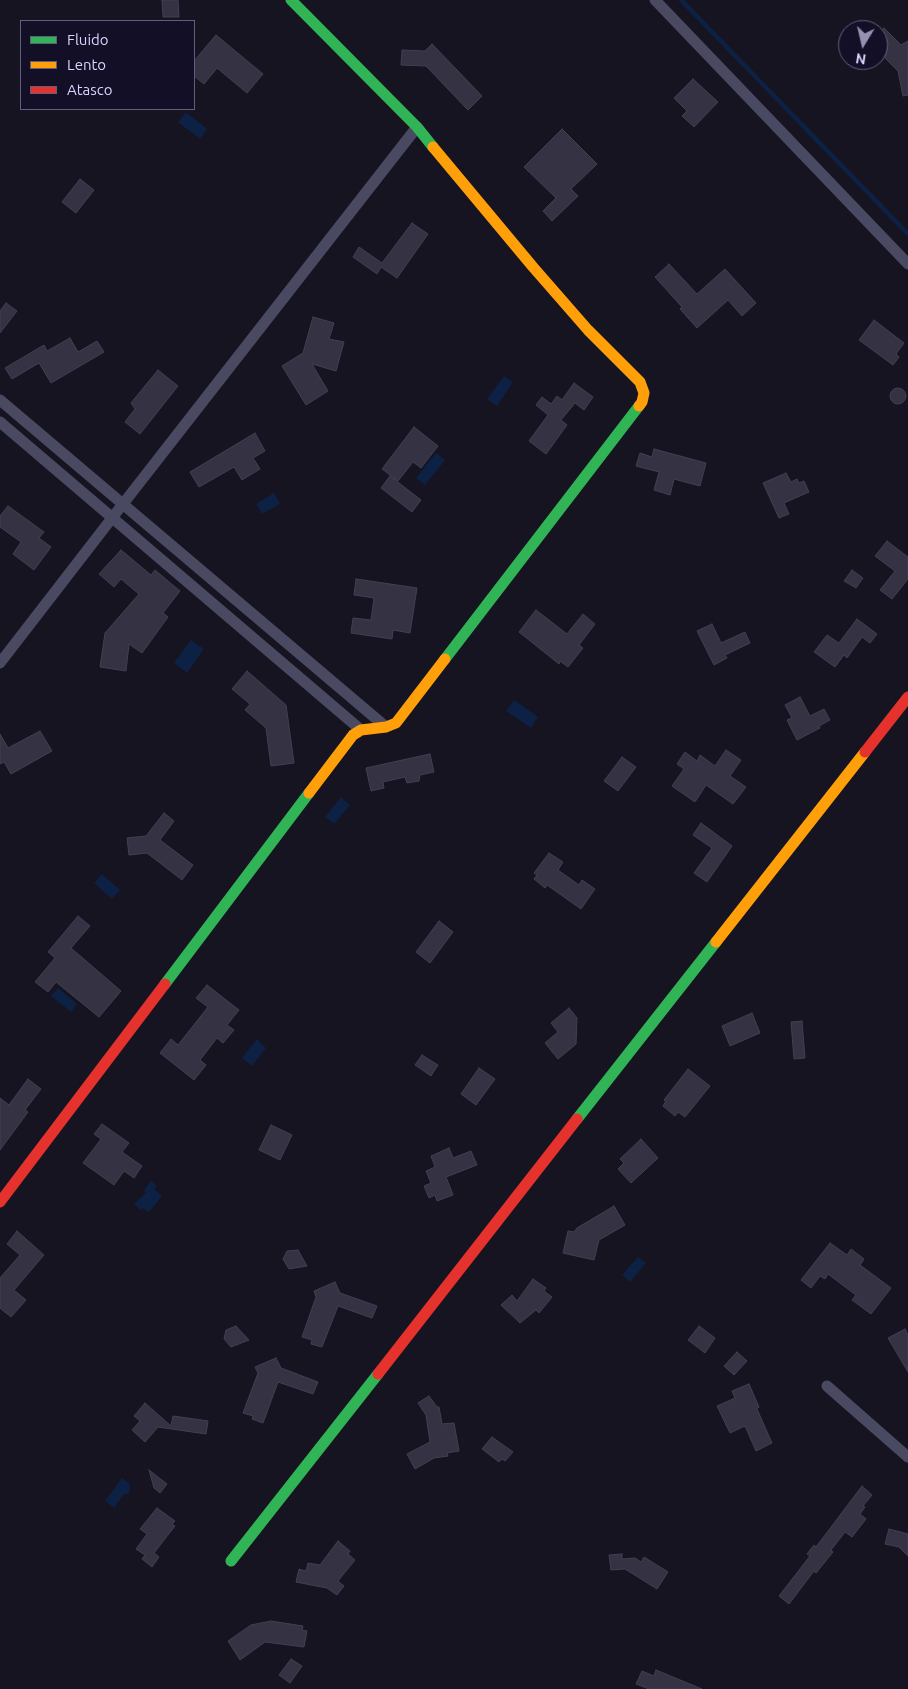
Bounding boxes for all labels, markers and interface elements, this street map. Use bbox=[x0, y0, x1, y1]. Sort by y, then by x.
legend bbox=[20, 20, 195, 110]
north arrow bbox=[838, 20, 888, 70]
text: Fluido bbox=[67, 31, 109, 48]
text: N bbox=[854, 50, 867, 68]
text: Lento bbox=[67, 56, 106, 73]
text: Atasco bbox=[67, 81, 113, 98]

